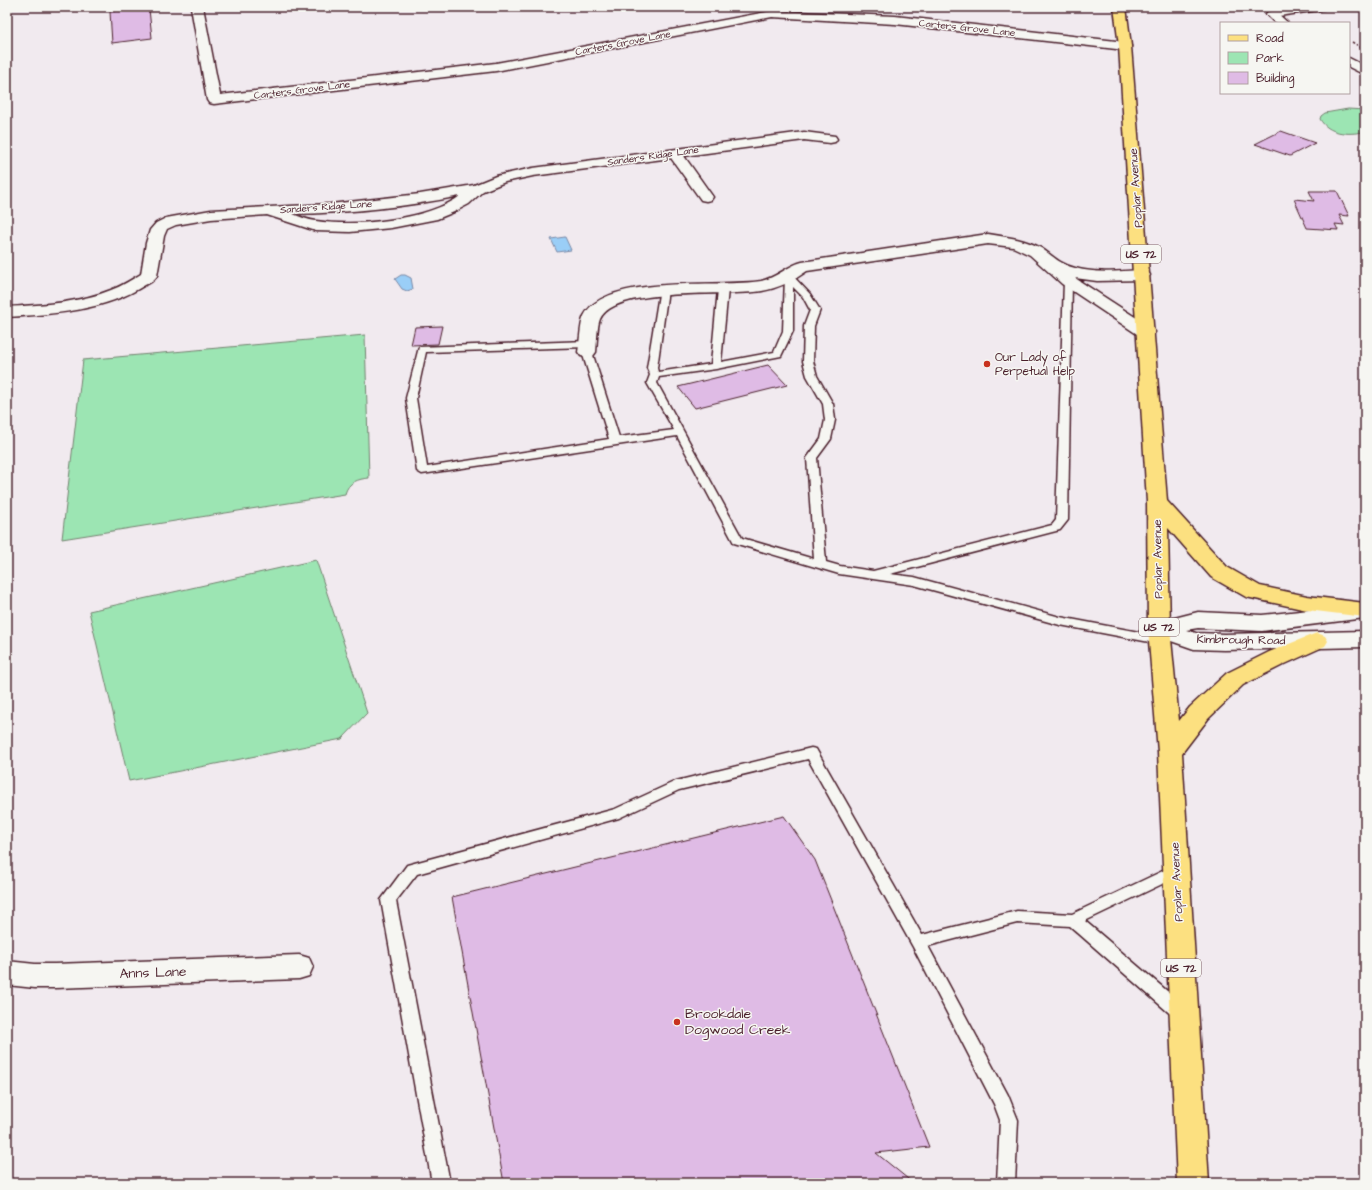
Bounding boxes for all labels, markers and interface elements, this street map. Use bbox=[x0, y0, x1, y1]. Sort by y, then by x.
street label: Carters Grove Lane bbox=[918, 16, 1016, 40]
legend bbox=[1220, 22, 1350, 94]
street label: Carters Grove Lane bbox=[574, 27, 672, 59]
text: Road bbox=[1256, 30, 1284, 47]
text: Park bbox=[1256, 50, 1284, 67]
text: Building bbox=[1256, 70, 1294, 88]
street label: Carters Grove Lane bbox=[253, 77, 351, 103]
street label: Sanders Ridge Lane bbox=[606, 143, 700, 170]
street label: Poplar Avenue bbox=[1125, 147, 1147, 228]
street label: Sanders Ridge Lane bbox=[279, 197, 373, 218]
road number: US 72 bbox=[1121, 245, 1161, 263]
place label: Our Lady of Perpetual Help bbox=[995, 349, 1075, 380]
marker: Our Lady of Perpetual Help bbox=[982, 359, 992, 369]
street label: Poplar Avenue bbox=[1149, 519, 1167, 599]
road number: US 72 bbox=[1139, 618, 1179, 636]
street label: Kimbrough Road bbox=[1196, 631, 1286, 650]
street label: Poplar Avenue bbox=[1166, 841, 1188, 922]
road number: US 72 bbox=[1161, 959, 1201, 977]
street label: Anns Lane bbox=[119, 962, 187, 984]
place label: Brookdale Dogwood Creek bbox=[685, 1004, 791, 1040]
marker: Brookdale Dogwood Creek bbox=[672, 1017, 682, 1027]

